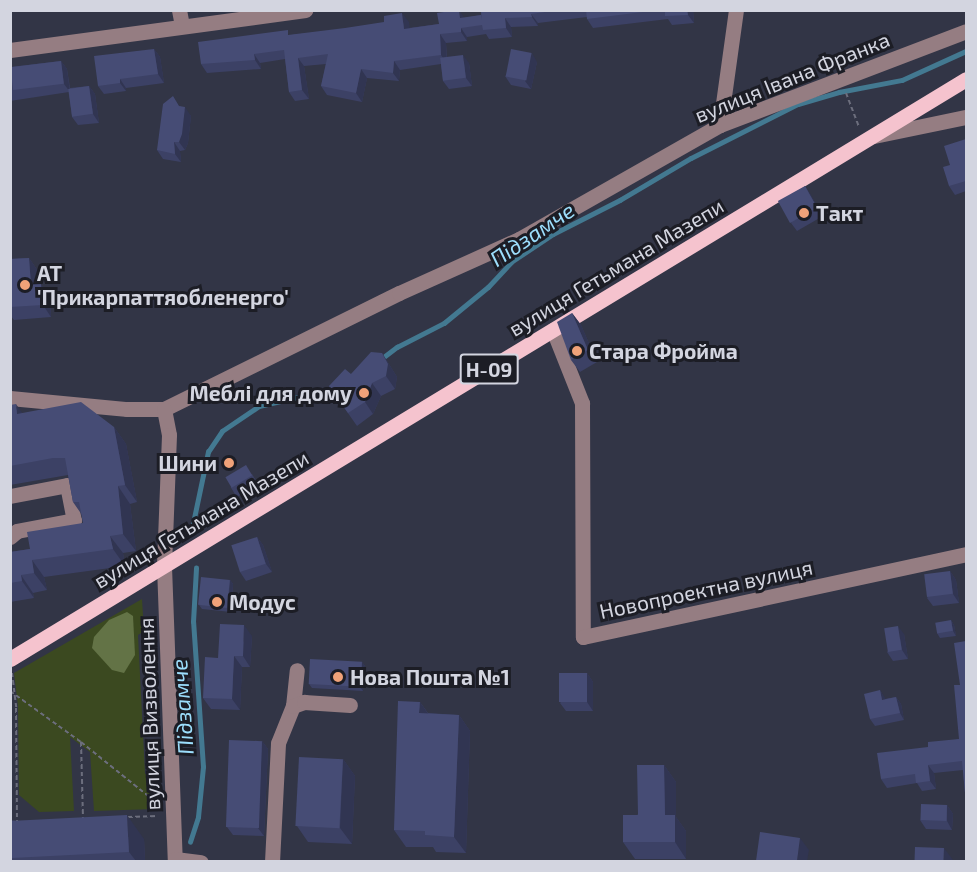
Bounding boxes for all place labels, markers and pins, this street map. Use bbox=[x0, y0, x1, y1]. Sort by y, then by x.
place label: Такт bbox=[816, 200, 863, 226]
marker: Такт bbox=[797, 206, 811, 220]
place label: АТ 'Прикарпаттяобленерго' bbox=[37, 260, 289, 310]
marker: АТ 'Прикарпаттяобленерго' bbox=[18, 278, 32, 292]
place label: Стара Фройма bbox=[589, 338, 738, 364]
marker: Стара Фройма bbox=[570, 344, 584, 358]
place label: Меблі для дому bbox=[189, 380, 352, 406]
marker: Меблі для дому bbox=[357, 386, 371, 400]
place label: Шини bbox=[158, 450, 217, 476]
marker: Шини bbox=[222, 456, 236, 470]
place label: Модус bbox=[229, 589, 296, 615]
marker: Модус bbox=[210, 595, 224, 609]
place label: Нова Пошта №1 bbox=[350, 664, 510, 690]
marker: Нова Пошта №1 bbox=[331, 670, 345, 684]

